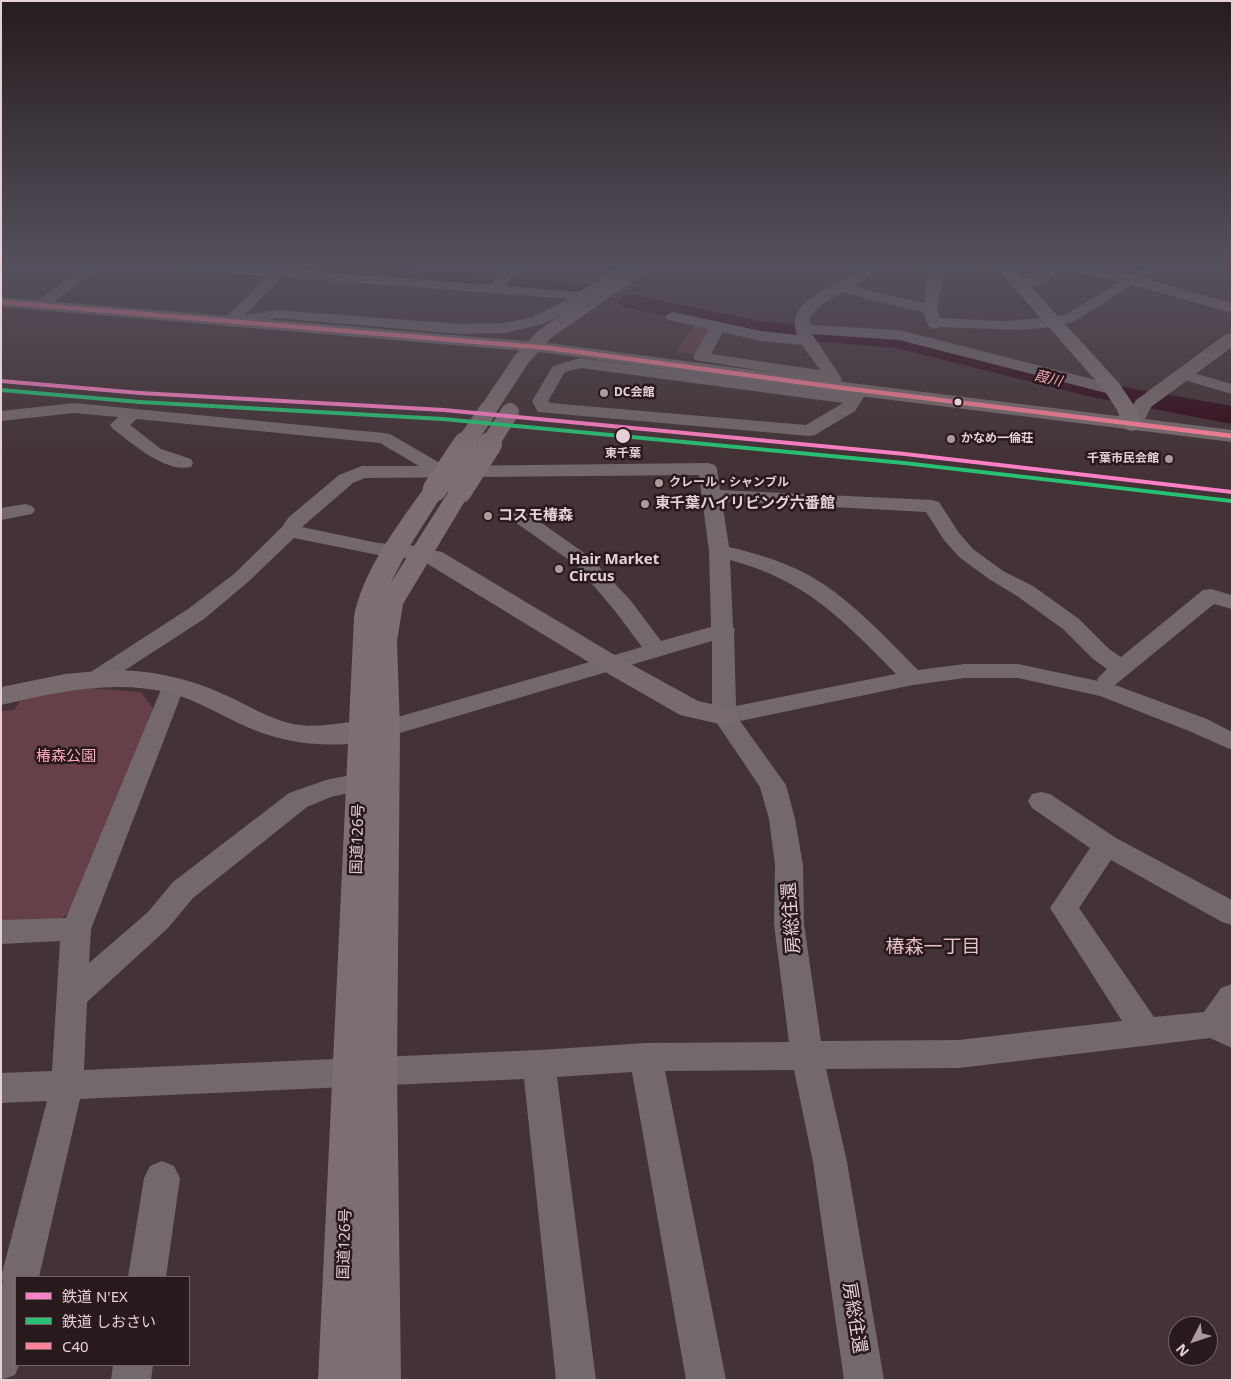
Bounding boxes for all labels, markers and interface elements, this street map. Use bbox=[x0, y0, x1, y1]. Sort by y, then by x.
water label: 葭川 bbox=[1032, 367, 1064, 391]
place label: DC会館 bbox=[614, 386, 654, 400]
marker: DC会館 bbox=[598, 387, 610, 399]
unlabelled marker bbox=[953, 397, 963, 407]
marker: 東千葉 bbox=[614, 427, 632, 445]
place label: かなめ一倫荘 bbox=[961, 432, 1033, 446]
marker: かなめ一倫荘 bbox=[945, 433, 957, 445]
place label: 東千葉 bbox=[605, 447, 641, 461]
place label: 千葉市民会館 bbox=[1087, 452, 1159, 466]
marker: 千葉市民会館 bbox=[1163, 453, 1175, 465]
place label: クレール・シャンブル bbox=[669, 476, 789, 490]
marker: クレール・シャンブル bbox=[653, 477, 665, 489]
place label: 東千葉ハイリビング六番館 bbox=[655, 495, 835, 513]
marker: 東千葉ハイリビング六番館 bbox=[639, 498, 651, 510]
place label: コスモ椿森 bbox=[498, 507, 573, 525]
marker: コスモ椿森 bbox=[482, 510, 494, 522]
place label: Hair Market Circus bbox=[569, 551, 659, 586]
marker: Hair Market Circus bbox=[553, 563, 565, 575]
park label: 椿森公園 bbox=[36, 748, 96, 766]
street label: 国道126号 bbox=[348, 803, 368, 875]
street label: 房総往還 bbox=[779, 881, 805, 955]
district label: 椿森一丁目 bbox=[886, 937, 980, 959]
street label: 国道126号 bbox=[335, 1208, 355, 1280]
legend bbox=[15, 1276, 190, 1366]
street label: 房総往還 bbox=[838, 1281, 870, 1355]
text: 鉄道 N'EX bbox=[62, 1286, 128, 1306]
text: 鉄道 しおさい bbox=[62, 1311, 156, 1331]
north arrow bbox=[1168, 1316, 1218, 1366]
text: C40 bbox=[62, 1336, 89, 1356]
text: N bbox=[1171, 1340, 1193, 1361]

